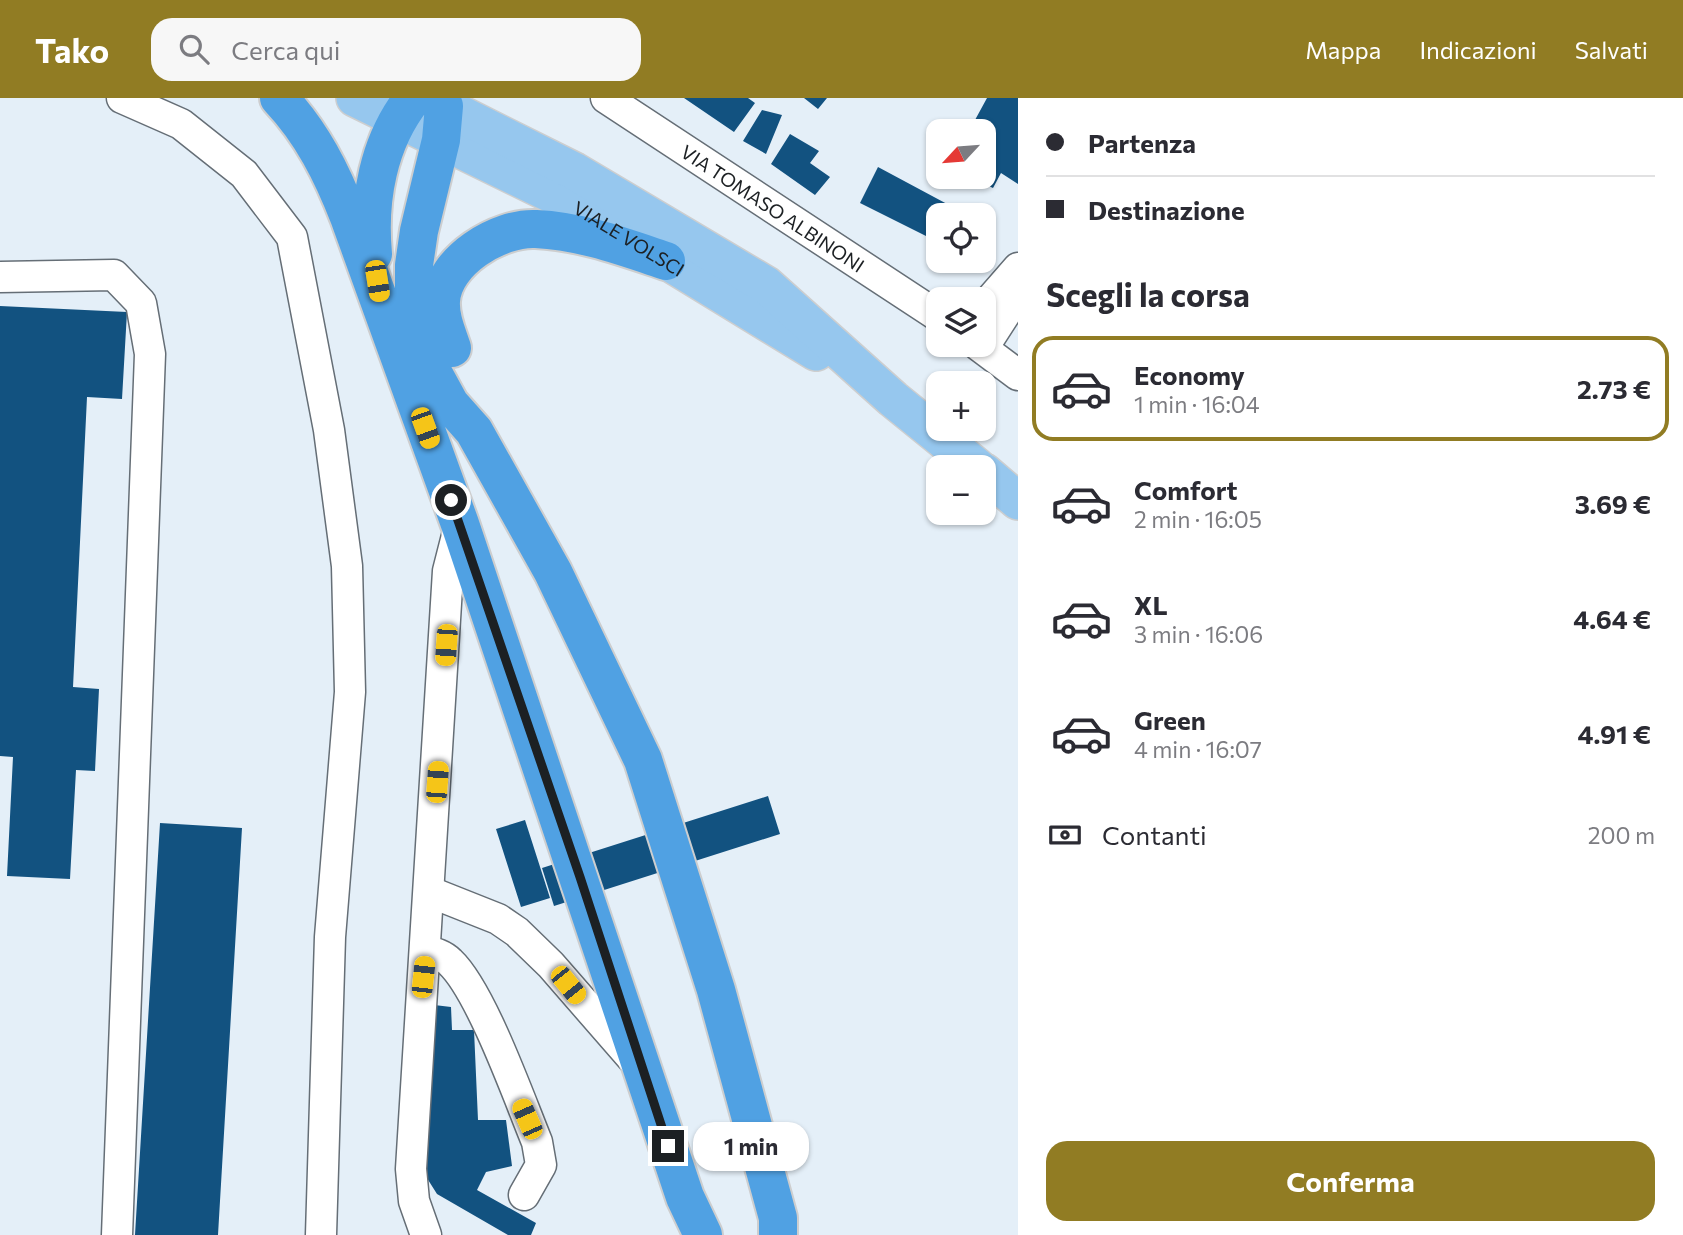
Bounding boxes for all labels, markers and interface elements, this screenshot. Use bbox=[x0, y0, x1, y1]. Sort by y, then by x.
search box bbox=[151, 18, 641, 81]
text: Tako bbox=[35, 29, 109, 70]
icon: search bbox=[175, 30, 213, 68]
text: Cerca qui bbox=[231, 34, 341, 65]
text: Mappa bbox=[1305, 35, 1381, 64]
text: Indicazioni bbox=[1419, 35, 1537, 64]
text: Salvati bbox=[1575, 35, 1648, 64]
north arrow bbox=[926, 119, 996, 189]
map controls bbox=[926, 119, 996, 525]
text: Partenza bbox=[1088, 127, 1196, 158]
street label: VIA TOMASO ALBINONI bbox=[677, 139, 869, 276]
text: Destinazione bbox=[1088, 194, 1245, 225]
street label: VIALE VOLSCI bbox=[570, 195, 689, 280]
button: locate bbox=[926, 203, 996, 273]
car bbox=[364, 259, 391, 303]
text: Scegli la corsa bbox=[1046, 274, 1250, 314]
button: layers bbox=[926, 287, 996, 357]
icon: car bbox=[1050, 357, 1113, 420]
text: Economy bbox=[1134, 359, 1245, 390]
button: + bbox=[926, 371, 996, 441]
text: 2.73 € bbox=[1577, 373, 1651, 404]
text: 1 min · 16:04 bbox=[1134, 390, 1260, 418]
car bbox=[408, 405, 443, 451]
button: − bbox=[926, 455, 996, 525]
icon: car bbox=[1050, 472, 1113, 535]
text: Comfort bbox=[1134, 474, 1237, 505]
route start bbox=[435, 484, 467, 516]
text: 3.69 € bbox=[1575, 488, 1651, 519]
text: 2 min · 16:05 bbox=[1134, 505, 1262, 533]
icon: car bbox=[1050, 587, 1113, 650]
text: XL bbox=[1134, 589, 1168, 620]
text: 4.64 € bbox=[1573, 603, 1651, 634]
text: 3 min · 16:06 bbox=[1134, 620, 1263, 648]
car bbox=[435, 623, 458, 667]
icon: car bbox=[1050, 702, 1113, 765]
text: Green bbox=[1134, 704, 1206, 735]
text: 4.91 € bbox=[1578, 718, 1651, 749]
text: 4 min · 16:07 bbox=[1134, 735, 1262, 763]
car bbox=[426, 760, 449, 804]
icon: cash bbox=[1046, 816, 1084, 854]
text: Contanti bbox=[1102, 819, 1207, 850]
text: 200 m bbox=[1588, 821, 1655, 849]
car bbox=[411, 955, 436, 999]
car bbox=[547, 962, 590, 1008]
car bbox=[509, 1096, 546, 1142]
callout: 1 min bbox=[692, 1122, 808, 1170]
route end bbox=[652, 1130, 684, 1162]
text: 1 min bbox=[724, 1132, 778, 1160]
button: Conferma bbox=[1046, 1141, 1655, 1221]

